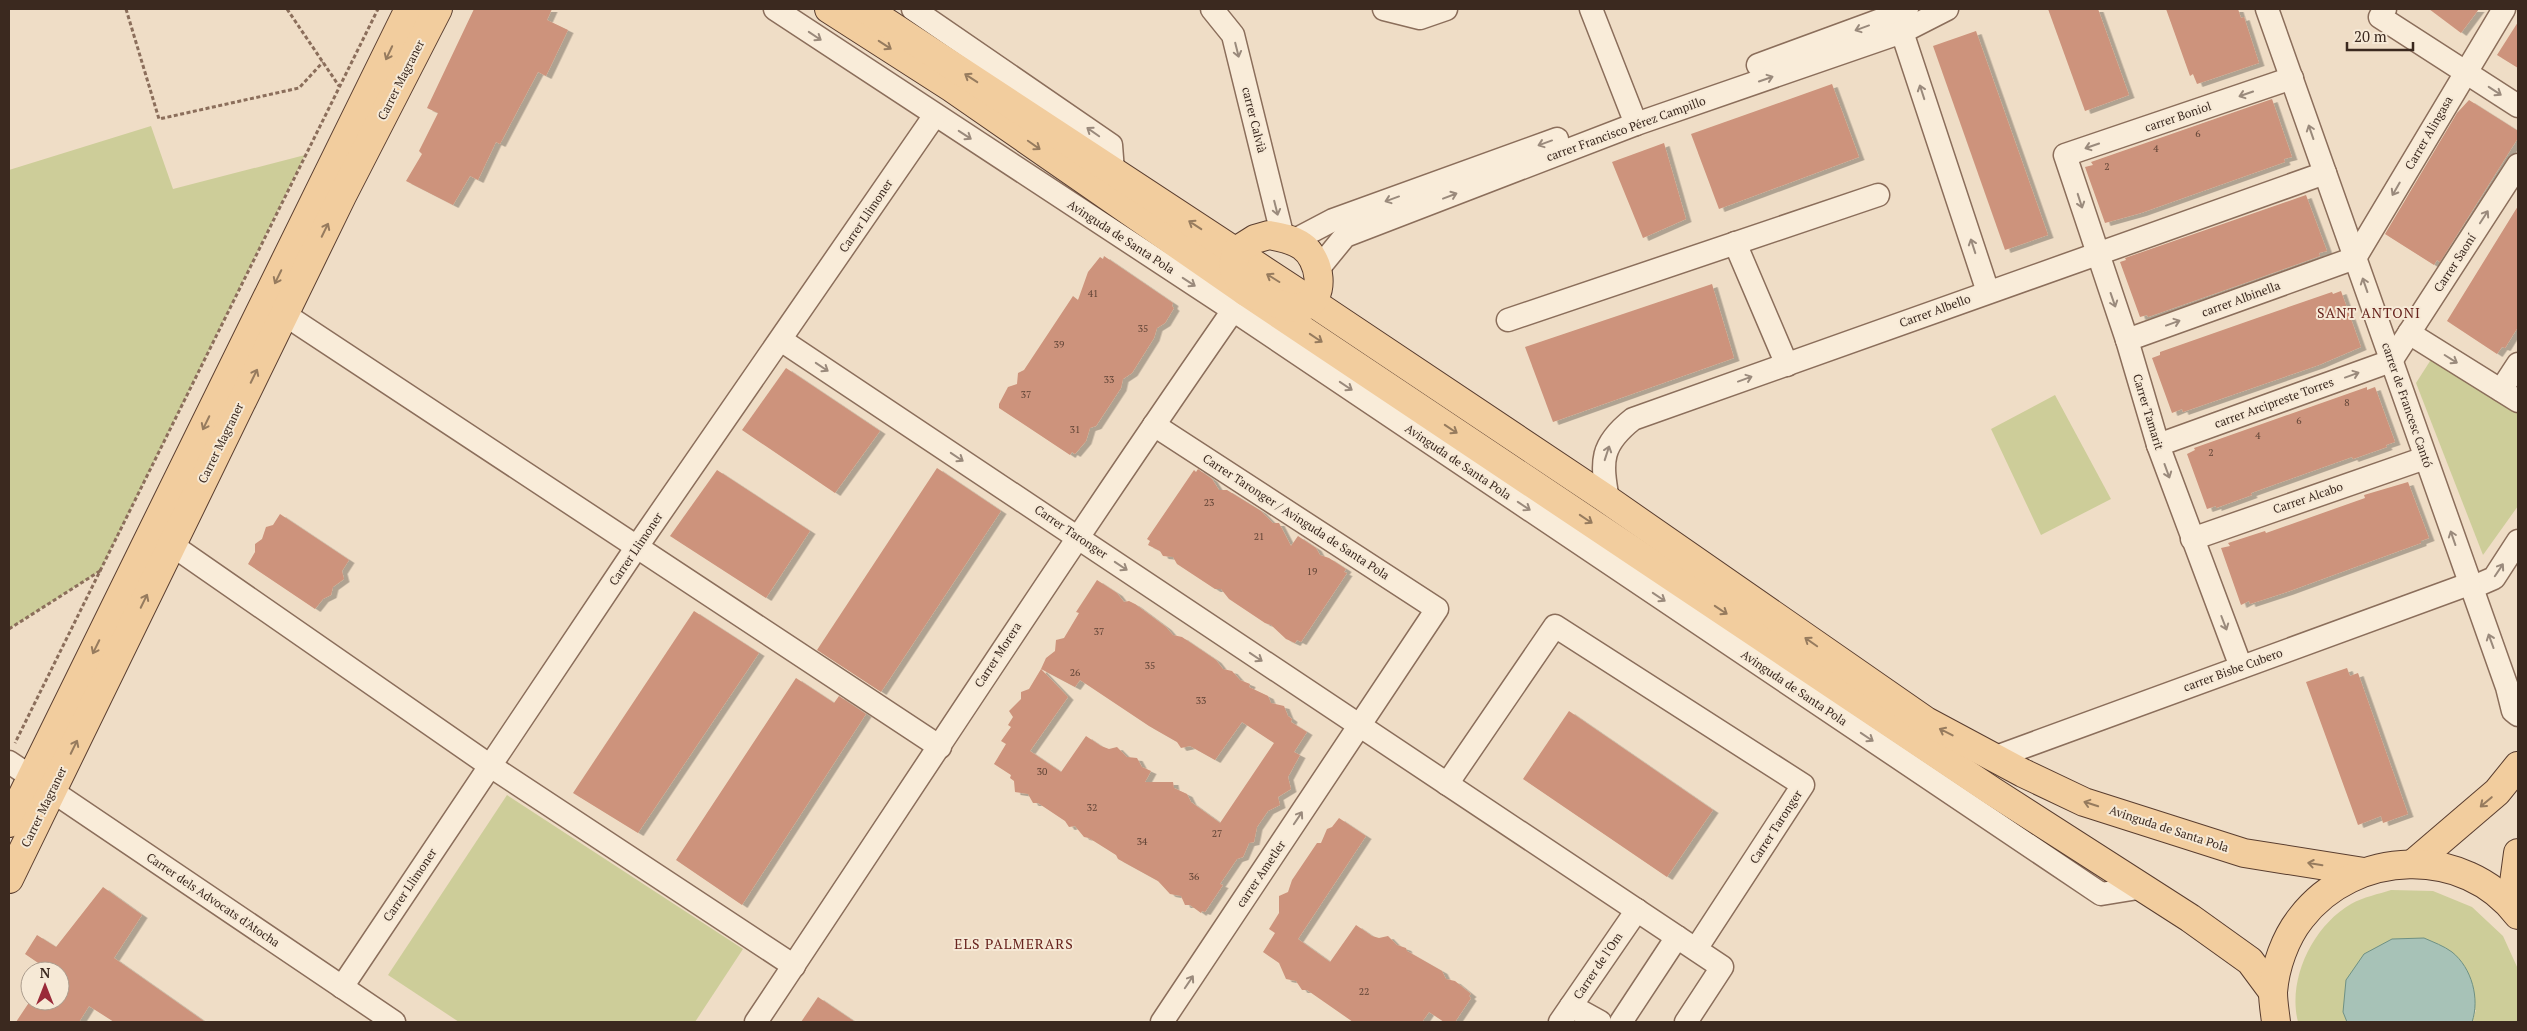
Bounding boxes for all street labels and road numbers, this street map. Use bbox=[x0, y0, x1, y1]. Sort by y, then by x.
street label: Carrer Magraner bbox=[374, 37, 427, 122]
street label: carrer Calvià bbox=[1239, 85, 1270, 154]
street label: carrer Francisco Pérez Campillo bbox=[1544, 93, 1708, 164]
street label: Carrer Alingasa bbox=[2401, 93, 2456, 172]
street label: carrer Boniol bbox=[2143, 98, 2213, 135]
street label: Carrer Llimoner bbox=[836, 176, 896, 255]
street label: Avinguda de Santa Pola bbox=[1065, 196, 1178, 277]
street label: Carrer Saoní bbox=[2430, 230, 2479, 295]
street label: carrer Albinella bbox=[2199, 277, 2282, 320]
street label: Carrer Albello bbox=[1897, 291, 1973, 330]
street label: carrer de Francesc Cantó bbox=[2379, 340, 2436, 470]
street label: Carrer Tamarit bbox=[2130, 372, 2167, 452]
street label: carrer Arcipreste Torres bbox=[2212, 374, 2336, 431]
street label: Carrer Magraner bbox=[195, 400, 247, 486]
street label: Avinguda de Santa Pola bbox=[1402, 420, 1514, 503]
street label: Carrer Taronger / Avinguda de Santa Pola bbox=[1200, 451, 1392, 583]
street label: Carrer Alcabo bbox=[2271, 478, 2345, 516]
street label: Carrer Taronger bbox=[1032, 502, 1111, 562]
street label: Carrer Llimoner bbox=[606, 509, 666, 588]
street label: Carrer Morera bbox=[971, 619, 1024, 690]
street label: carrer Bisbe Cubero bbox=[2181, 644, 2285, 694]
street label: Avinguda de Santa Pola bbox=[1738, 646, 1850, 729]
street label: Carrer Magraner bbox=[18, 764, 70, 850]
street label: Carrer Taronger bbox=[1746, 787, 1805, 866]
street label: Avinguda de Santa Pola bbox=[2108, 802, 2231, 855]
street label: carrer Ametler bbox=[1233, 837, 1289, 910]
street label: Carrer Llimoner bbox=[380, 845, 440, 924]
street label: Carrer dels Advocats d'Atocha bbox=[144, 849, 283, 950]
street label: Carrer de l'Om bbox=[1570, 929, 1626, 1002]

